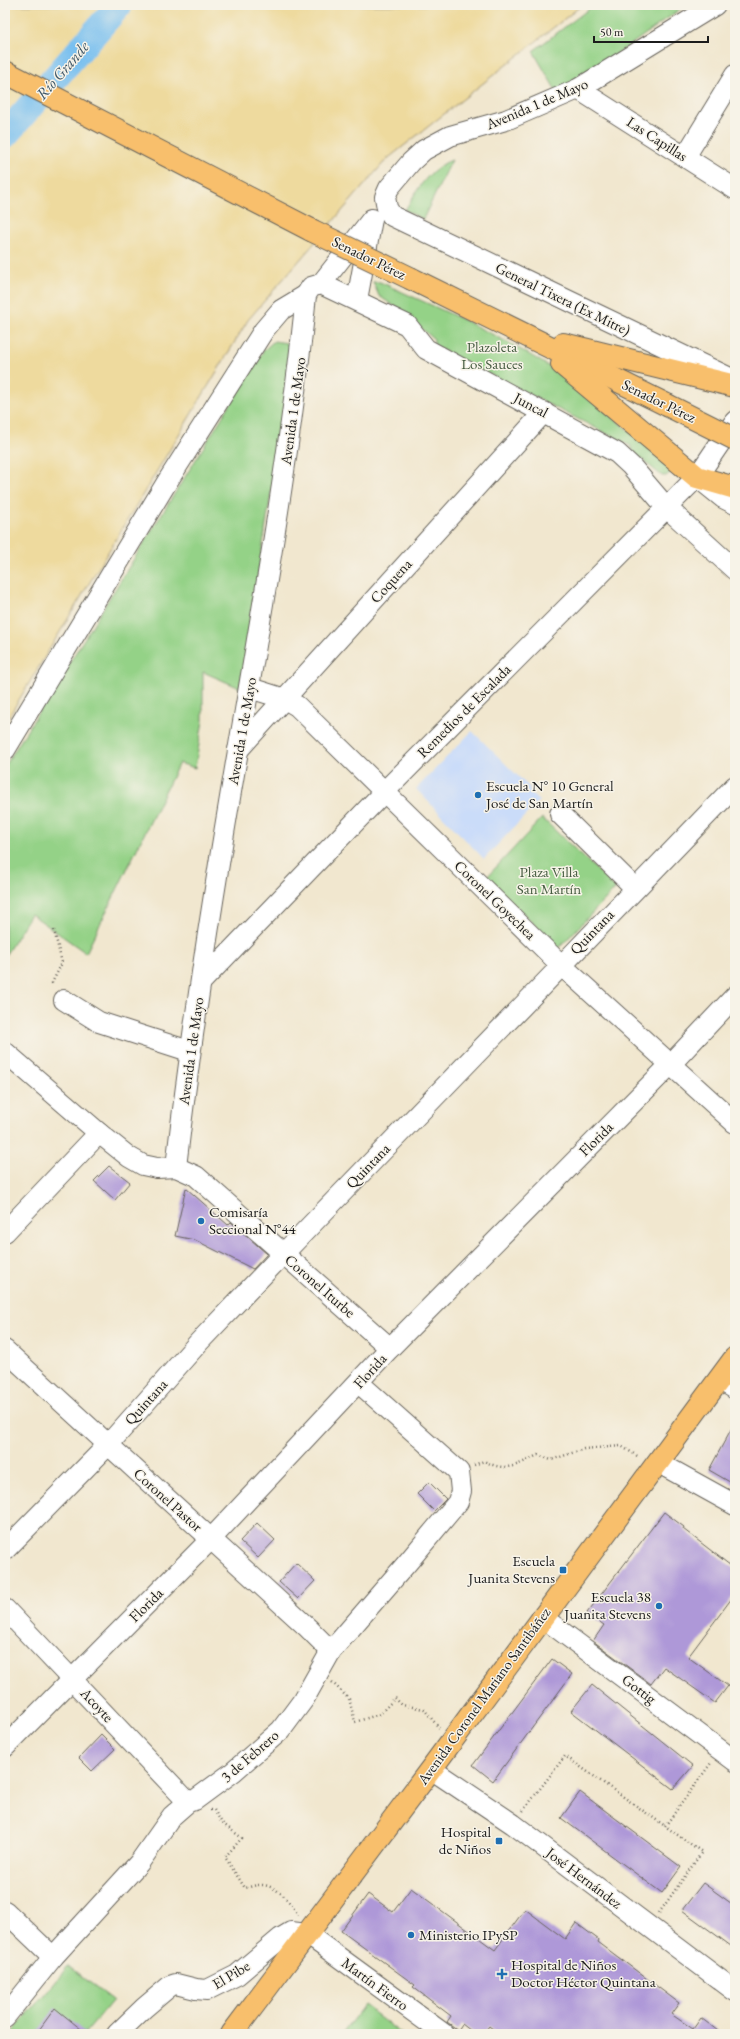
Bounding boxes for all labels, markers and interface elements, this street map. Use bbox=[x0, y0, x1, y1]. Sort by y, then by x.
scale bar bbox=[594, 18, 708, 44]
text: 50 m bbox=[600, 24, 624, 40]
water label: Río Grande bbox=[31, 36, 94, 104]
street label: Avenida 1 de Mayo bbox=[482, 74, 591, 134]
street label: Las Capillas bbox=[623, 112, 691, 165]
street label: Senador Pérez bbox=[329, 232, 409, 284]
street label: General Tixera (Ex Mitre) bbox=[493, 258, 634, 340]
park label: Plazoleta Los Sauces bbox=[461, 337, 523, 373]
street label: Avenida 1 de Mayo bbox=[275, 356, 309, 467]
street label: Senador Pérez bbox=[619, 375, 699, 427]
street label: Juncal bbox=[509, 387, 552, 422]
street label: Coquena bbox=[366, 554, 416, 607]
street label: Remedios de Escalada bbox=[413, 660, 515, 762]
street label: Avenida 1 de Mayo bbox=[223, 676, 260, 787]
place label: Escuela N° 10 General José de San Martín bbox=[484, 776, 614, 812]
marker: Escuela N° 10 General José de San Martín bbox=[473, 790, 483, 800]
street label: Coronel Goyechea bbox=[450, 856, 540, 943]
park label: Plaza Villa San Martín bbox=[517, 862, 581, 898]
street label: Quintana bbox=[566, 905, 618, 958]
street label: Avenida 1 de Mayo bbox=[173, 996, 207, 1107]
street label: Florida bbox=[574, 1117, 617, 1160]
street label: Quintana bbox=[342, 1139, 394, 1192]
place label: Comisaría Seccional N°44 bbox=[209, 1202, 297, 1238]
marker: Comisaría Seccional N°44 bbox=[196, 1216, 206, 1226]
street label: Coronel Iturbe bbox=[281, 1250, 360, 1321]
street label: Florida bbox=[349, 1349, 390, 1392]
street label: Quintana bbox=[120, 1375, 171, 1429]
street label: Coronel Pastor bbox=[130, 1464, 207, 1536]
place label: Escuela Juanita Stevens bbox=[466, 1551, 555, 1587]
marker: Escuela Juanita Stevens bbox=[558, 1565, 568, 1575]
street label: Florida bbox=[124, 1583, 167, 1626]
place label: Escuela 38 Juanita Stevens bbox=[562, 1587, 651, 1623]
marker: Escuela 38 Juanita Stevens bbox=[654, 1601, 664, 1611]
street label: Avenida Coronel Mariano Santibáñez bbox=[412, 1603, 555, 1789]
street label: Gottig bbox=[618, 1670, 661, 1708]
street label: Acoyte bbox=[76, 1683, 118, 1726]
street label: 3 de Febrero bbox=[217, 1725, 283, 1786]
place label: Hospital de Niños bbox=[439, 1822, 491, 1858]
marker: Hospital de Niños bbox=[494, 1836, 504, 1846]
street label: José Hernández bbox=[541, 1842, 626, 1913]
place label: Ministerio IPySP bbox=[419, 1925, 518, 1944]
marker: Ministerio IPySP bbox=[406, 1930, 416, 1940]
street label: Martín Fierro bbox=[338, 1953, 412, 2014]
place label: Hospital de Niños Doctor Héctor Quintana bbox=[511, 1955, 656, 1991]
street label: El Pibe bbox=[208, 1956, 253, 1993]
marker: Hospital de Niños Doctor Héctor Quintana bbox=[496, 1968, 508, 1980]

